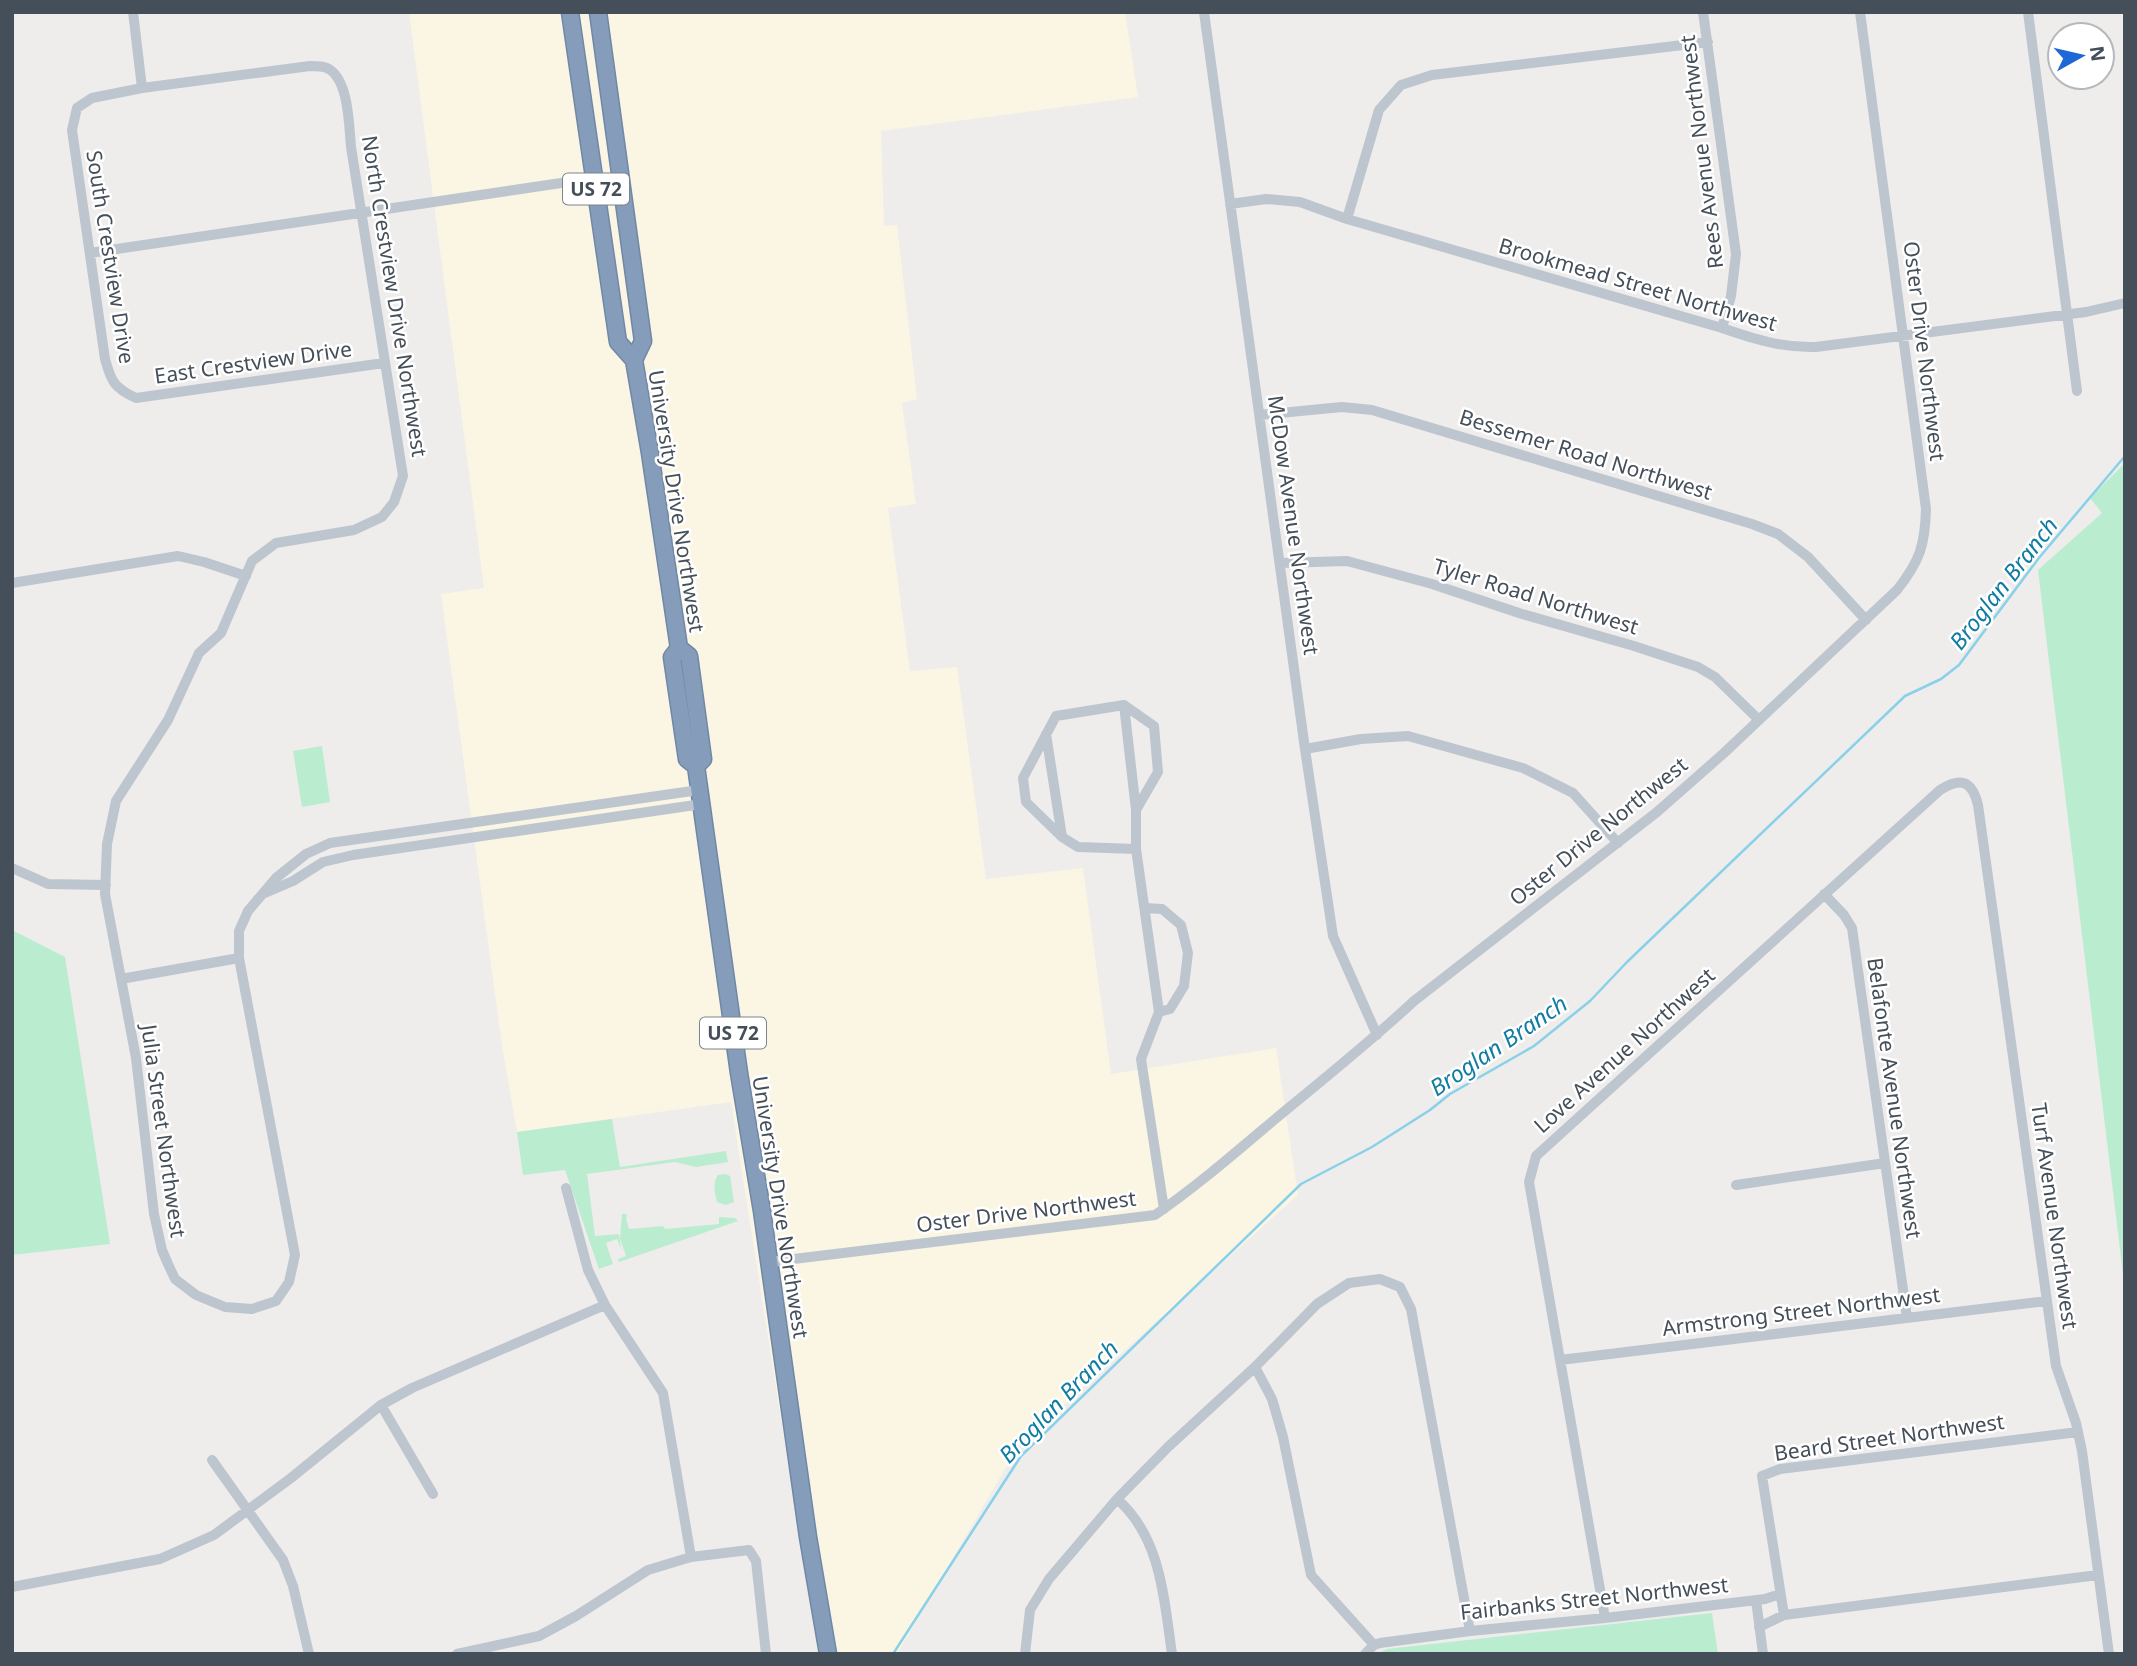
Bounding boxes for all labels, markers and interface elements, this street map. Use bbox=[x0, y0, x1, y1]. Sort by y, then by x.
north arrow bbox=[2046, 21, 2116, 91]
street label: Rees Avenue Northwest bbox=[1673, 33, 1729, 271]
text: N bbox=[2084, 44, 2112, 63]
street label: North Crestview Drive Northwest bbox=[356, 133, 434, 459]
street label: South Crestview Drive bbox=[80, 148, 142, 366]
road number: US 72 bbox=[563, 174, 629, 204]
street label: Brookmead Street Northwest bbox=[1496, 231, 1781, 337]
street label: Oster Drive Northwest bbox=[1898, 239, 1952, 463]
street label: East Crestview Drive bbox=[153, 334, 353, 390]
street label: University Drive Northwest bbox=[642, 368, 712, 635]
street label: McDow Avenue Northwest bbox=[1262, 393, 1326, 657]
street label: Bessemer Road Northwest bbox=[1456, 402, 1716, 506]
water label: Broglan Branch bbox=[1941, 510, 2065, 656]
street label: Tyler Road Northwest bbox=[1430, 551, 1642, 641]
street label: Oster Drive Northwest bbox=[1503, 750, 1693, 912]
street label: Belafonte Avenue Northwest bbox=[1861, 956, 1929, 1241]
street label: Love Avenue Northwest bbox=[1528, 961, 1721, 1139]
water label: Broglan Branch bbox=[1423, 987, 1573, 1103]
road number: US 72 bbox=[700, 1018, 766, 1049]
street label: Julia Street Northwest bbox=[135, 1021, 193, 1240]
street label: University Drive Northwest bbox=[746, 1074, 816, 1341]
street label: Turf Avenue Northwest bbox=[2025, 1101, 2085, 1331]
street label: Oster Drive Northwest bbox=[914, 1184, 1138, 1238]
street label: Armstrong Street Northwest bbox=[1661, 1280, 1942, 1342]
water label: Broglan Branch bbox=[991, 1332, 1125, 1470]
street label: Beard Street Northwest bbox=[1772, 1407, 2006, 1467]
street label: Fairbanks Street Northwest bbox=[1459, 1570, 1730, 1626]

